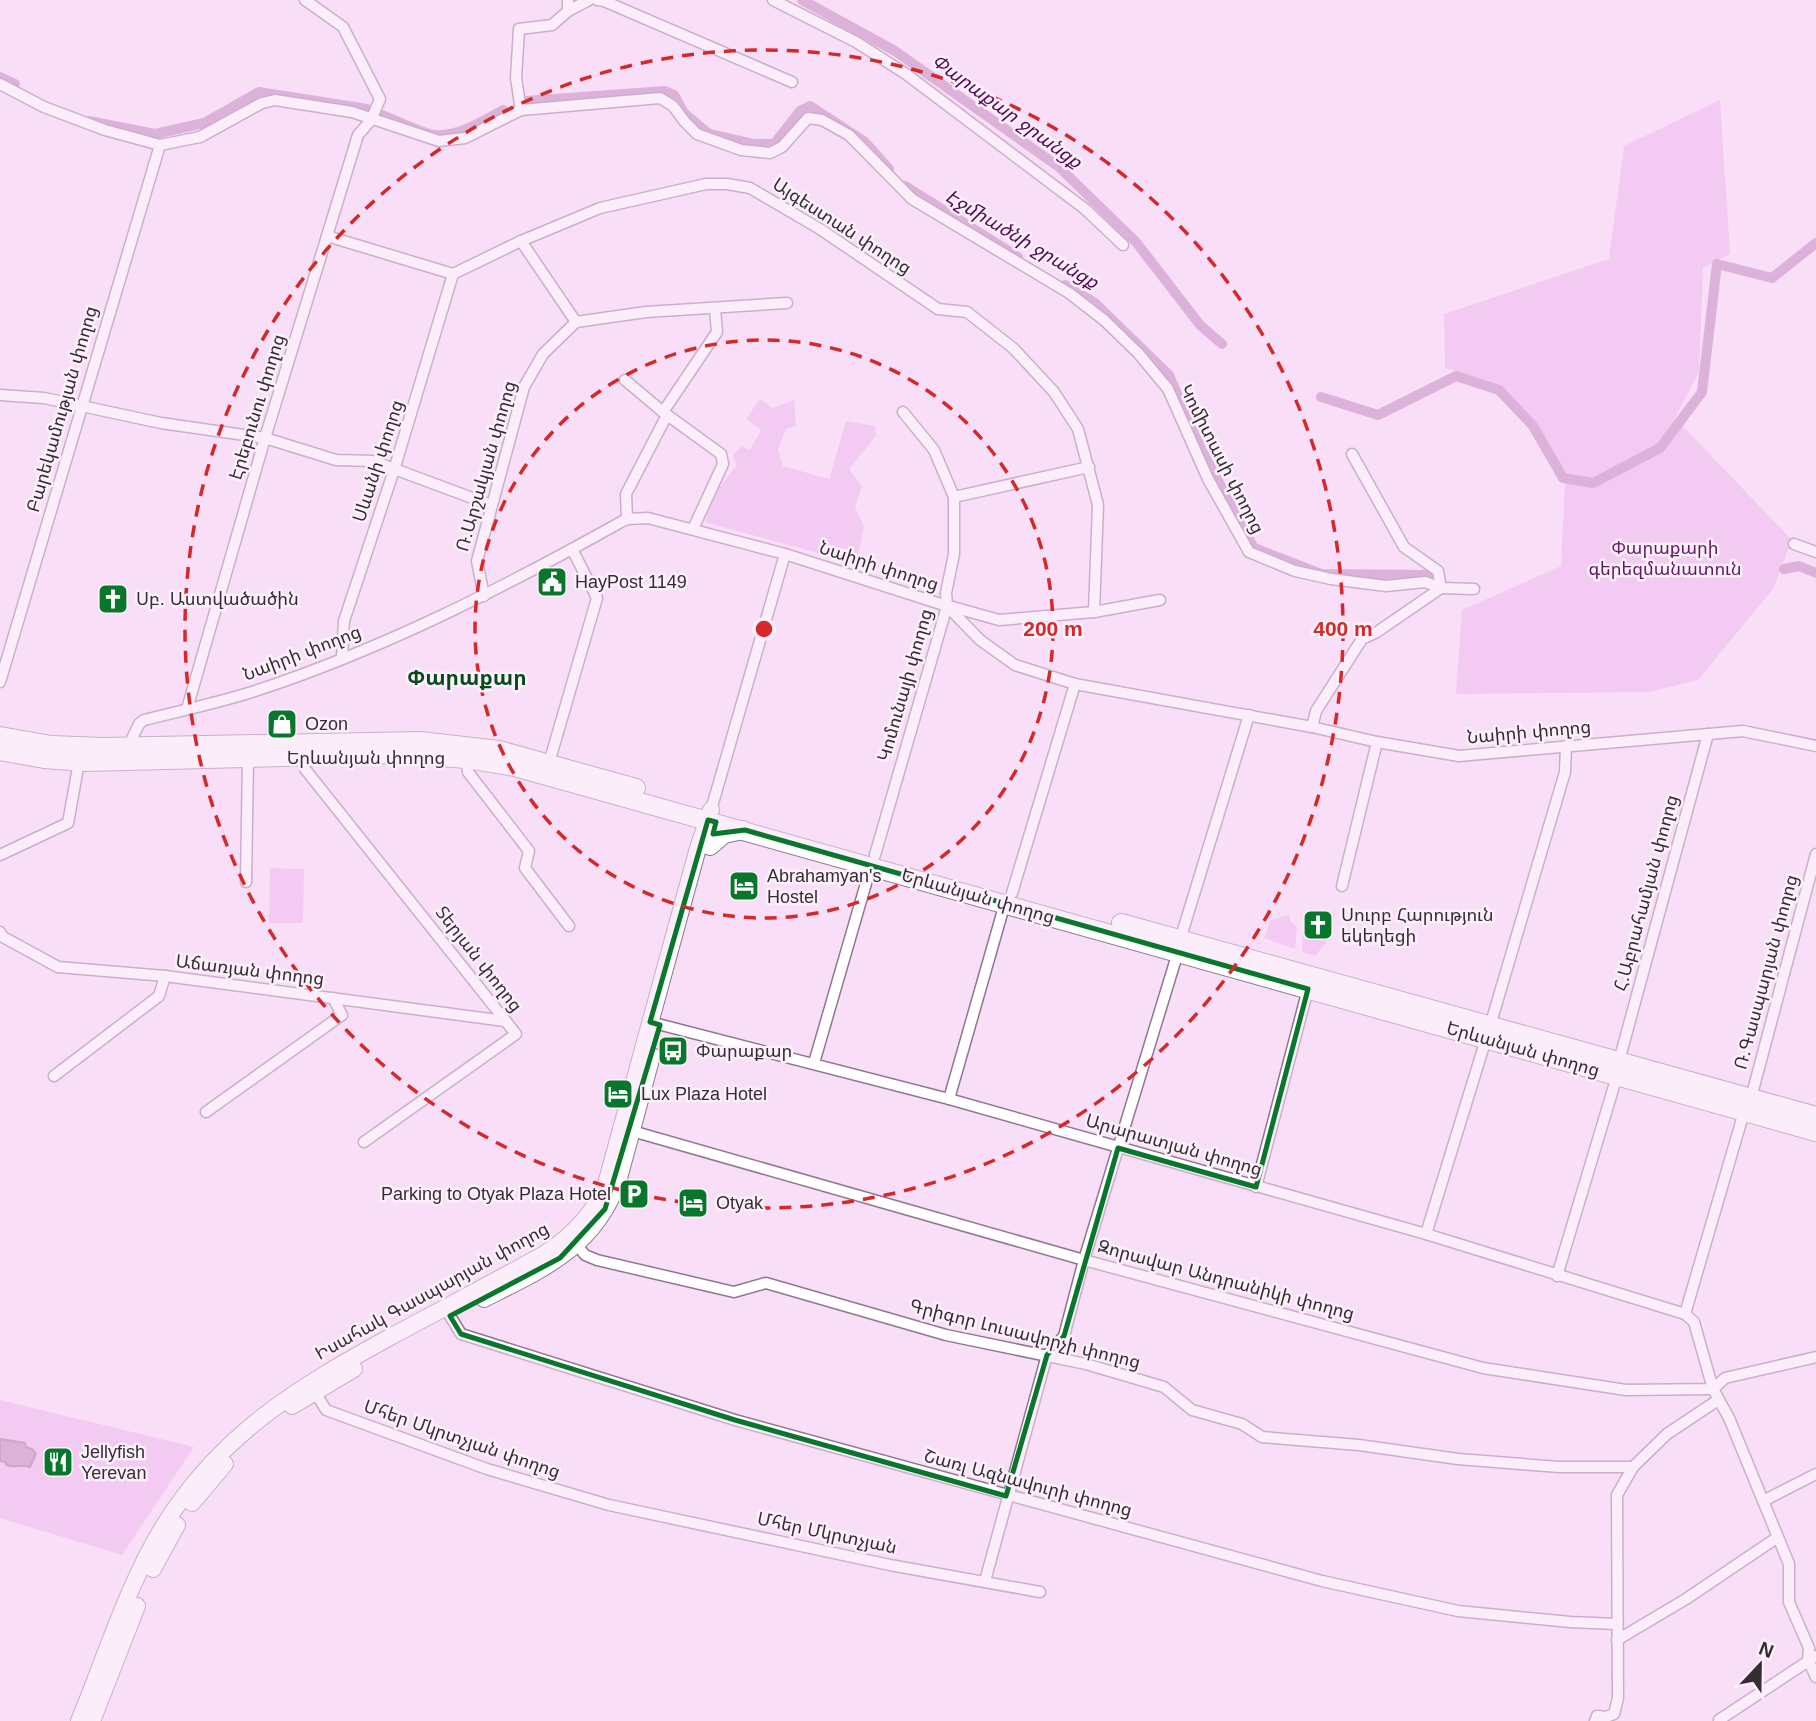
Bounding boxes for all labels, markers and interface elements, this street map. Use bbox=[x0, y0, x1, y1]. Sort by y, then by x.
water label: Փարաքար ջրանցք bbox=[928, 50, 1086, 174]
street label: Այգեստան փողոց bbox=[769, 174, 915, 278]
water label: Էջմիածնի ջրանցք bbox=[941, 185, 1103, 294]
street label: Բարեկամության փողոց bbox=[23, 304, 101, 514]
street label: Էրեբունու փողոց bbox=[225, 332, 289, 482]
street label: Ռ.Արշակյան փողոց bbox=[452, 378, 520, 554]
street label: Կոմիտասի փողոց bbox=[1176, 381, 1268, 537]
street label: Սևանի փողոց bbox=[349, 398, 407, 524]
street label: Նաիրի փողոց bbox=[817, 537, 941, 595]
park label: Փարաքարի գերեզմանատուն bbox=[1588, 538, 1742, 579]
public building icon: HayPost 1149 bbox=[535, 565, 569, 599]
place label: HayPost 1149 bbox=[575, 572, 687, 592]
church icon: Սբ. Աստվածածին bbox=[96, 582, 130, 616]
place label: Սբ. Աստվածածին bbox=[136, 589, 299, 609]
street label: Կոմունայի փողոց bbox=[874, 606, 936, 764]
centre of rings bbox=[752, 617, 776, 641]
text: 200 m bbox=[1023, 617, 1083, 640]
text: 400 m bbox=[1313, 617, 1373, 640]
street label: Նաիրի փողոց bbox=[240, 621, 364, 685]
district label: Փարաքար bbox=[407, 666, 527, 690]
shop icon: Ozon bbox=[265, 707, 299, 741]
place label: Ozon bbox=[305, 714, 348, 734]
street label: Նաիրի փողոց bbox=[1466, 717, 1592, 747]
street label: Երևանյան փողոց bbox=[287, 748, 445, 768]
street label: Հ.Աբրահամյան փողոց bbox=[1610, 793, 1682, 993]
street label: Երևանյան փողոց bbox=[899, 865, 1057, 927]
place label: Abrahamyan's Hostel bbox=[767, 866, 882, 907]
hotel icon: Abrahamyan's Hostel bbox=[727, 869, 761, 903]
street label: Ռ.Գասպարյան փողոց bbox=[1730, 872, 1802, 1072]
street label: Տերյան փողոց bbox=[432, 902, 526, 1016]
place label: Սուրբ Հարություն եկեղեցի bbox=[1341, 905, 1494, 946]
church icon: Սուրբ Հարություն եկեղեցի bbox=[1301, 908, 1335, 942]
street label: Աճառյան փողոց bbox=[175, 951, 325, 989]
street label: Երևանյան փողոց bbox=[1444, 1018, 1602, 1080]
bus stop icon: Փարաքար bbox=[656, 1034, 690, 1068]
place label: Փարաքար bbox=[696, 1041, 792, 1061]
hotel icon: Lux Plaza Hotel bbox=[601, 1077, 635, 1111]
place label: Lux Plaza Hotel bbox=[641, 1084, 767, 1104]
street label: Արարատյան փողոց bbox=[1083, 1110, 1265, 1180]
parking icon: Parking to Otyak Plaza Hotel bbox=[617, 1177, 651, 1211]
place label: Parking to Otyak Plaza Hotel bbox=[381, 1184, 611, 1204]
hotel icon: Otyak bbox=[676, 1186, 710, 1220]
place label: Otyak bbox=[716, 1193, 764, 1213]
street label: Իսահակ Գասպարյան փողոց bbox=[312, 1218, 552, 1364]
street label: Զորավար Անդրանիկի փողոց bbox=[1095, 1236, 1357, 1324]
street label: Գրիգոր Լուսավորչի փողոց bbox=[907, 1296, 1143, 1372]
street label: Մհեր Մկրտչյան փողոց bbox=[361, 1396, 563, 1482]
place label: Jellyfish Yerevan bbox=[81, 1442, 146, 1483]
restaurant icon: Jellyfish Yerevan bbox=[41, 1445, 75, 1479]
street label: Շառլ Ազնավուրի փողոց bbox=[922, 1446, 1134, 1520]
street label: Մհեր Մկրտչյան bbox=[755, 1508, 899, 1558]
north arrow bbox=[1725, 1630, 1795, 1700]
text: N bbox=[1756, 1637, 1776, 1662]

